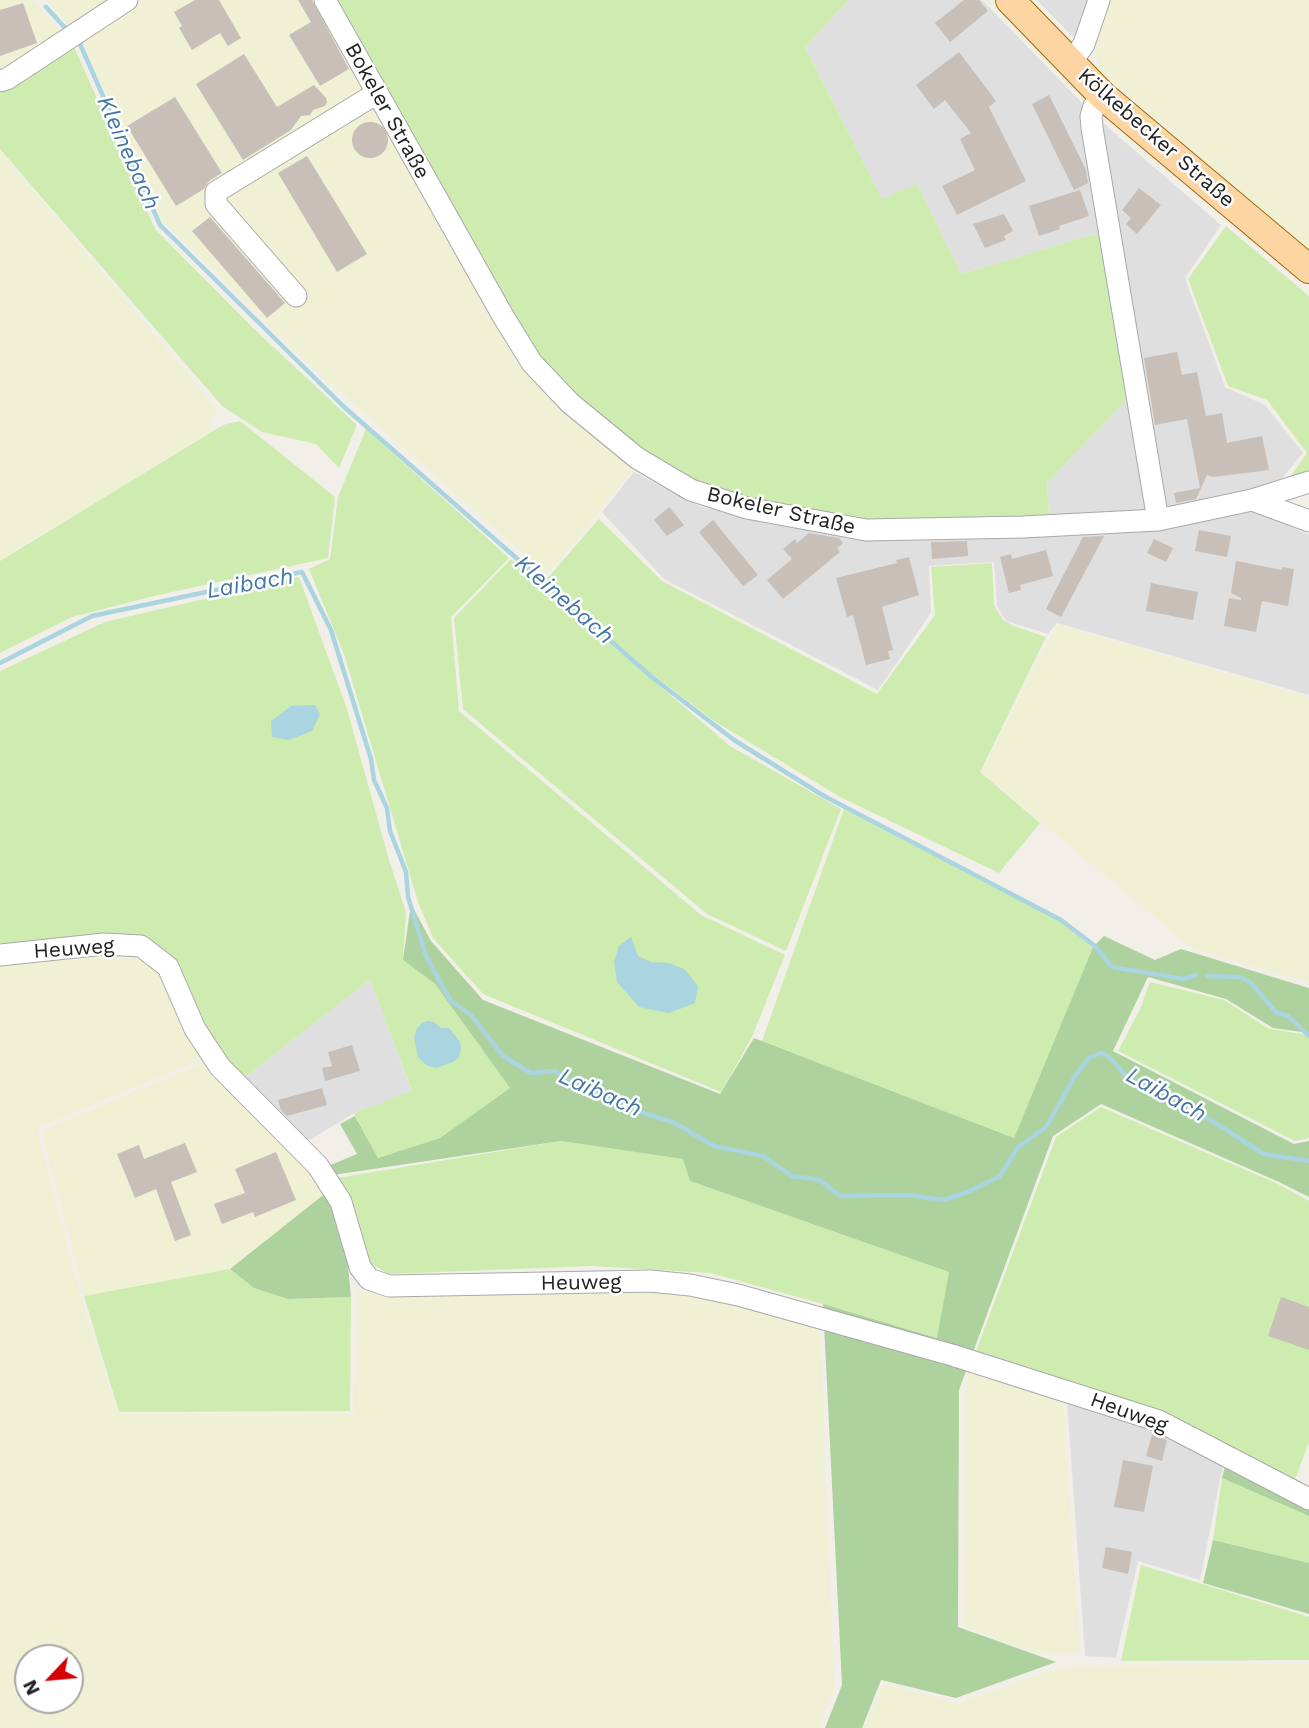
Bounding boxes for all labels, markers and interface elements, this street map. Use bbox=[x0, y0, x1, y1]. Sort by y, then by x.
street label: Bokeler Straße bbox=[339, 39, 435, 183]
street label: Kölkebecker Straße bbox=[1072, 63, 1240, 213]
water label: Kleinebach bbox=[91, 92, 165, 214]
street label: Bokeler Straße bbox=[704, 482, 858, 540]
water label: Kleinebach bbox=[509, 550, 619, 650]
water label: Laibach bbox=[204, 563, 296, 605]
street label: Heuweg bbox=[33, 934, 115, 964]
water label: Laibach bbox=[1121, 1062, 1211, 1128]
water label: Laibach bbox=[554, 1063, 646, 1123]
street label: Heuweg bbox=[540, 1270, 622, 1296]
street label: Heuweg bbox=[1087, 1387, 1171, 1439]
north arrow bbox=[14, 1644, 84, 1714]
text: N bbox=[18, 1676, 45, 1699]

